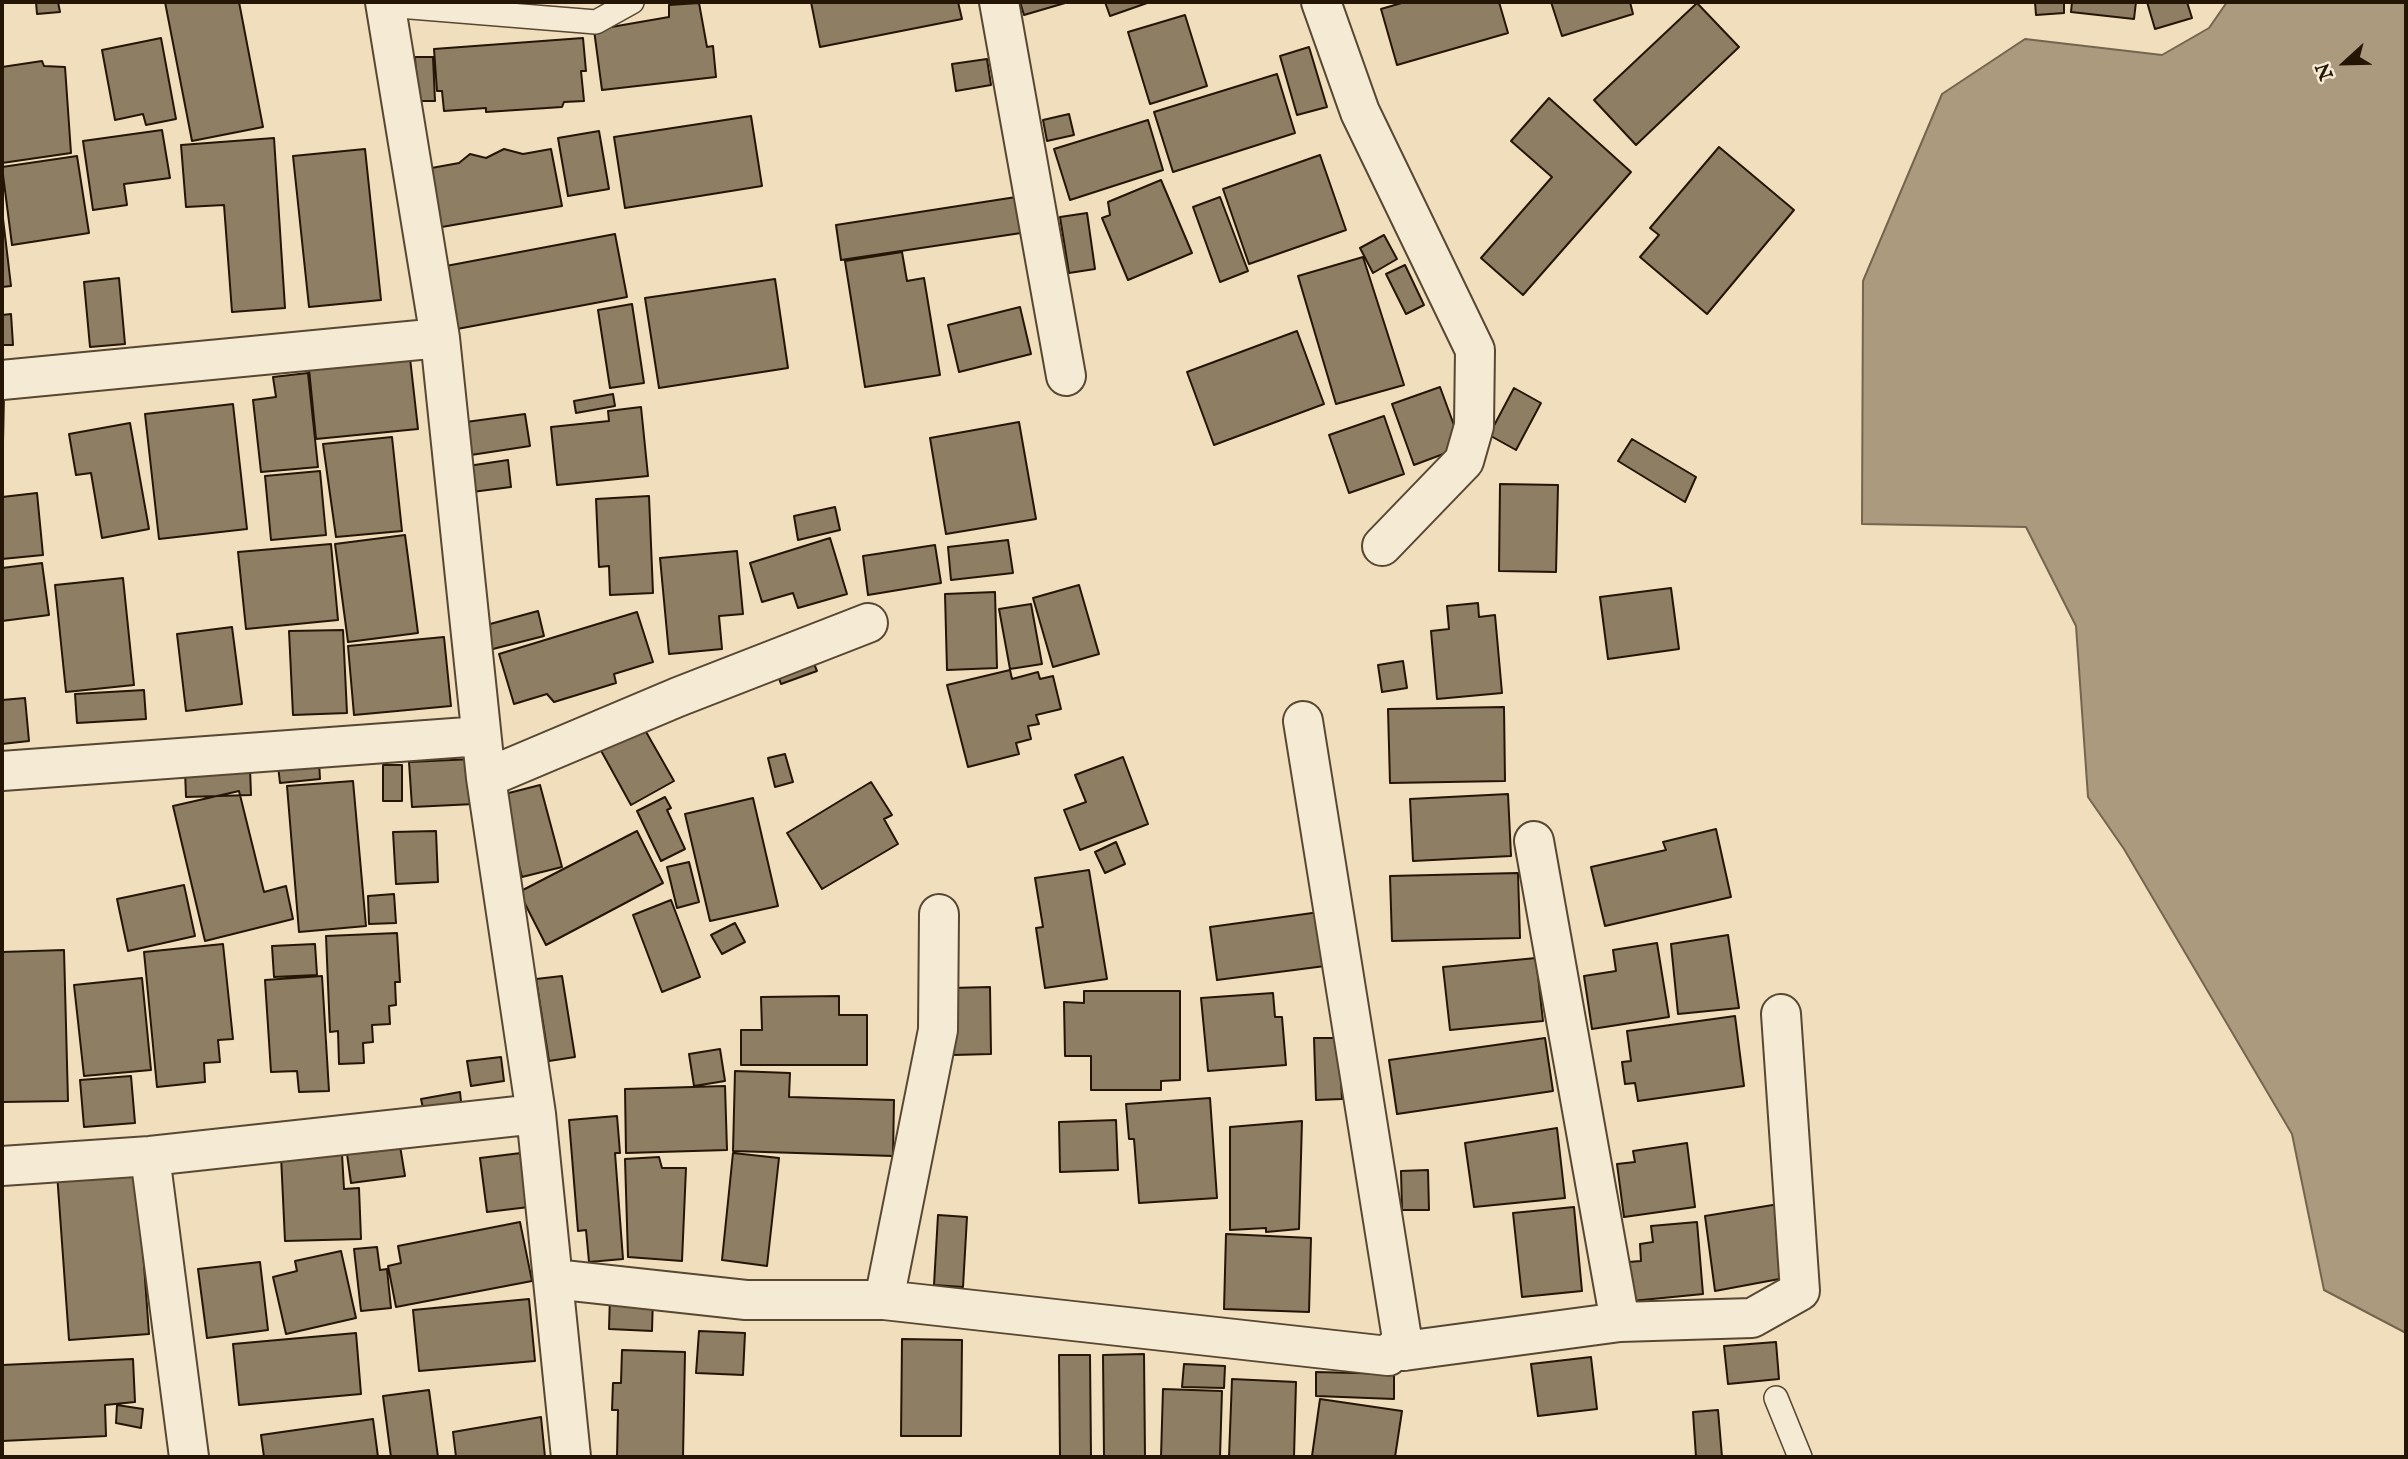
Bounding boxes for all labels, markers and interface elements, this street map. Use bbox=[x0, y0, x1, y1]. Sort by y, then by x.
north arrow bbox=[2310, 28, 2380, 98]
text: N bbox=[2311, 59, 2340, 83]

